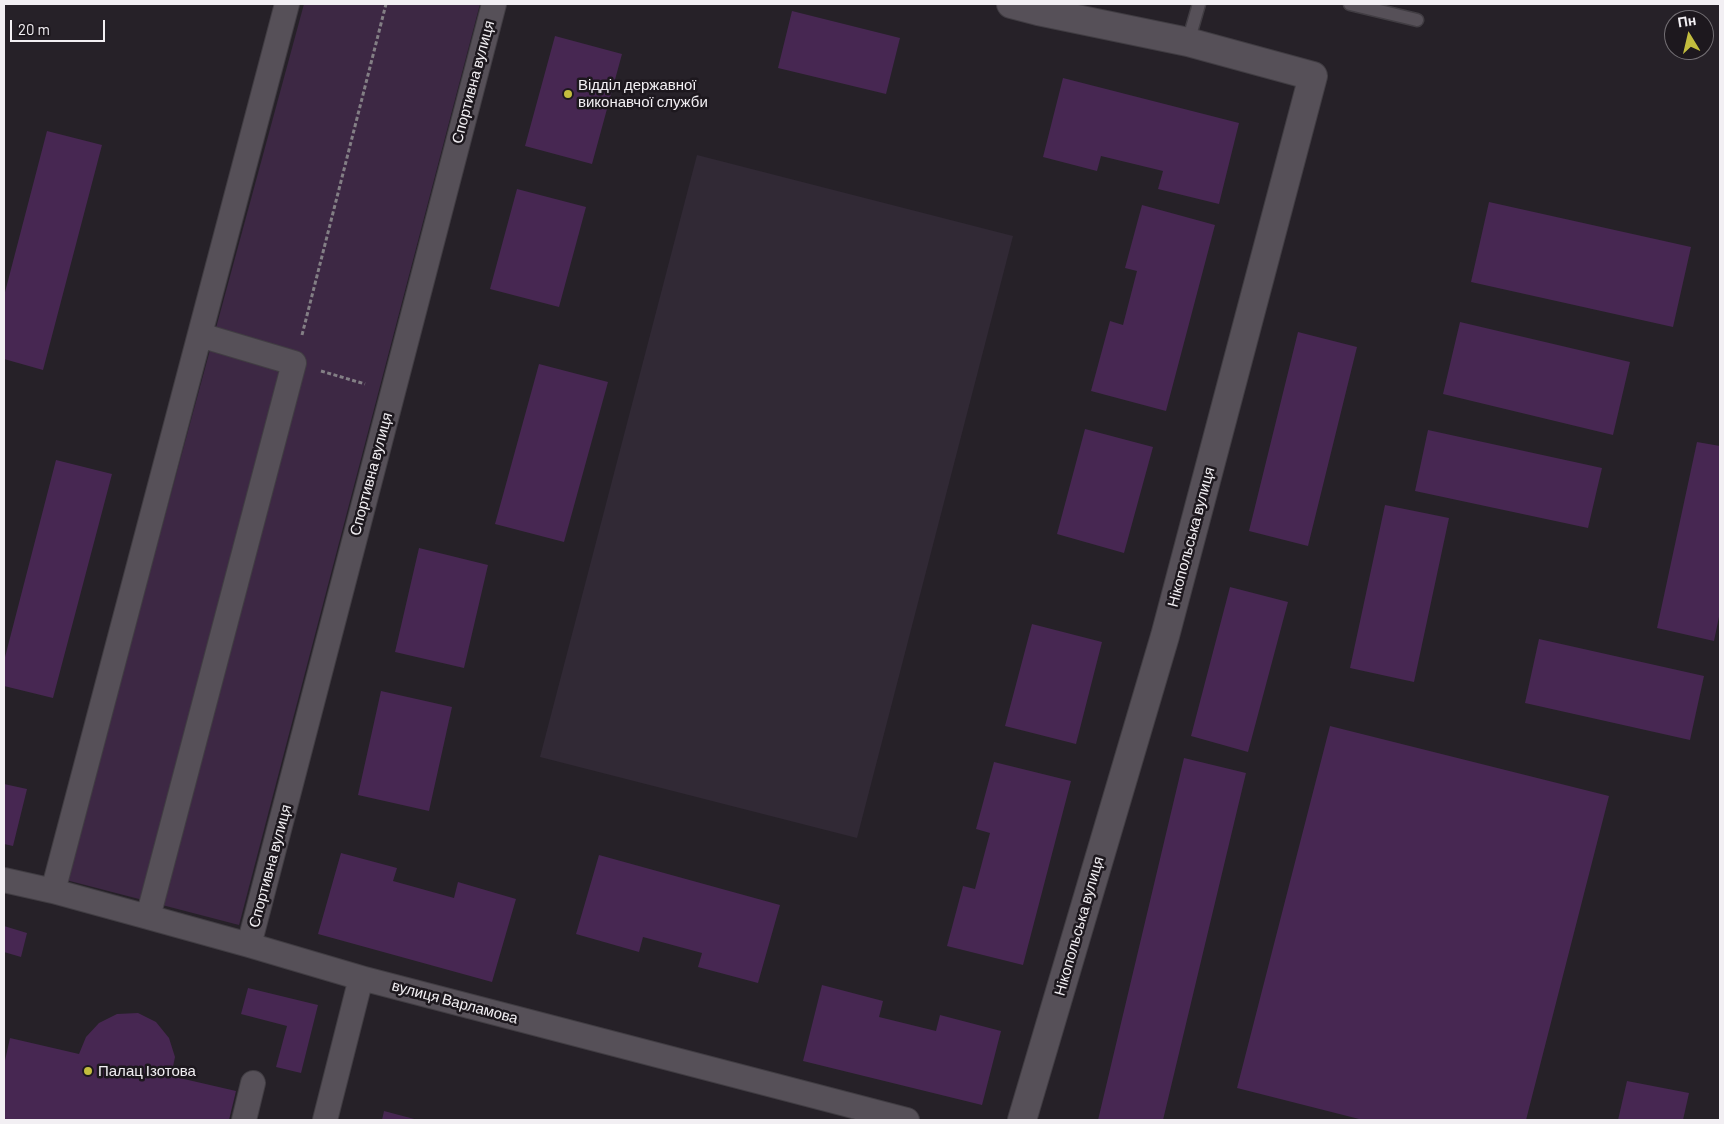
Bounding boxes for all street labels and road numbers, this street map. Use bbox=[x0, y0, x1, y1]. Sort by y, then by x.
street label: Спортивна вулиця bbox=[448, 18, 498, 146]
street label: Спортивна вулиця bbox=[346, 410, 396, 538]
street label: Нікопольська вулиця bbox=[1164, 465, 1218, 609]
street label: Спортивна вулиця bbox=[245, 802, 295, 930]
street label: Нікопольська вулиця bbox=[1050, 854, 1108, 998]
street label: вулиця Варламова bbox=[390, 977, 520, 1027]

